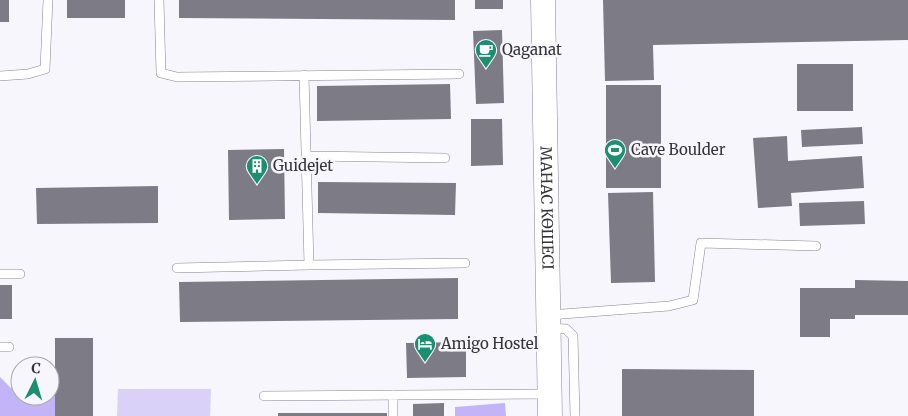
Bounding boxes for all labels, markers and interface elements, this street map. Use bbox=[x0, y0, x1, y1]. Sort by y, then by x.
cafe icon: Qaganat bbox=[474, 38, 498, 69]
place label: Qaganat bbox=[502, 40, 562, 59]
sports icon: Cave Boulder bbox=[603, 138, 627, 169]
place label: Cave Boulder bbox=[631, 140, 726, 159]
street label: МАНАС КӨШЕСІ bbox=[536, 146, 558, 270]
building icon: Guidejet bbox=[245, 154, 269, 185]
place label: Guidejet bbox=[273, 156, 333, 175]
hotel icon: Amigo Hostel bbox=[413, 332, 437, 363]
place label: Amigo Hostel bbox=[440, 334, 539, 353]
north arrow bbox=[10, 356, 60, 406]
text: С bbox=[31, 359, 42, 377]

